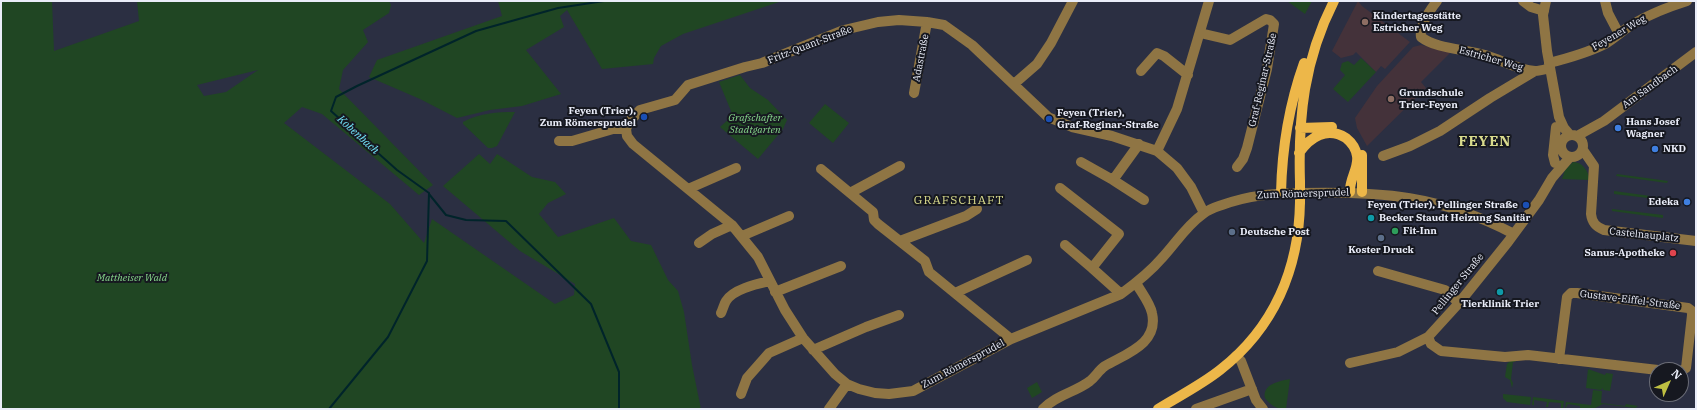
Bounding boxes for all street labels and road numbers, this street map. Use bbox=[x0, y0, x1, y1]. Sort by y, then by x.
street label: Feyener Weg bbox=[1590, 13, 1648, 53]
street label: Fritz-Quant-Straße bbox=[766, 23, 854, 67]
street label: Graf-Reginar-Straße bbox=[1246, 32, 1280, 128]
street label: Adastraße bbox=[910, 33, 932, 83]
street label: Estricher Weg bbox=[1458, 44, 1524, 74]
street label: Am Sandbach bbox=[1620, 63, 1680, 111]
street label: Zum Römersprudel bbox=[1257, 186, 1349, 202]
street label: Castelnauplatz bbox=[1609, 225, 1679, 245]
street label: Pellinger Straße bbox=[1430, 251, 1486, 317]
street label: Gustave-Eiffel-Straße bbox=[1579, 288, 1681, 312]
street label: Zum Römersprudel bbox=[919, 337, 1007, 391]

